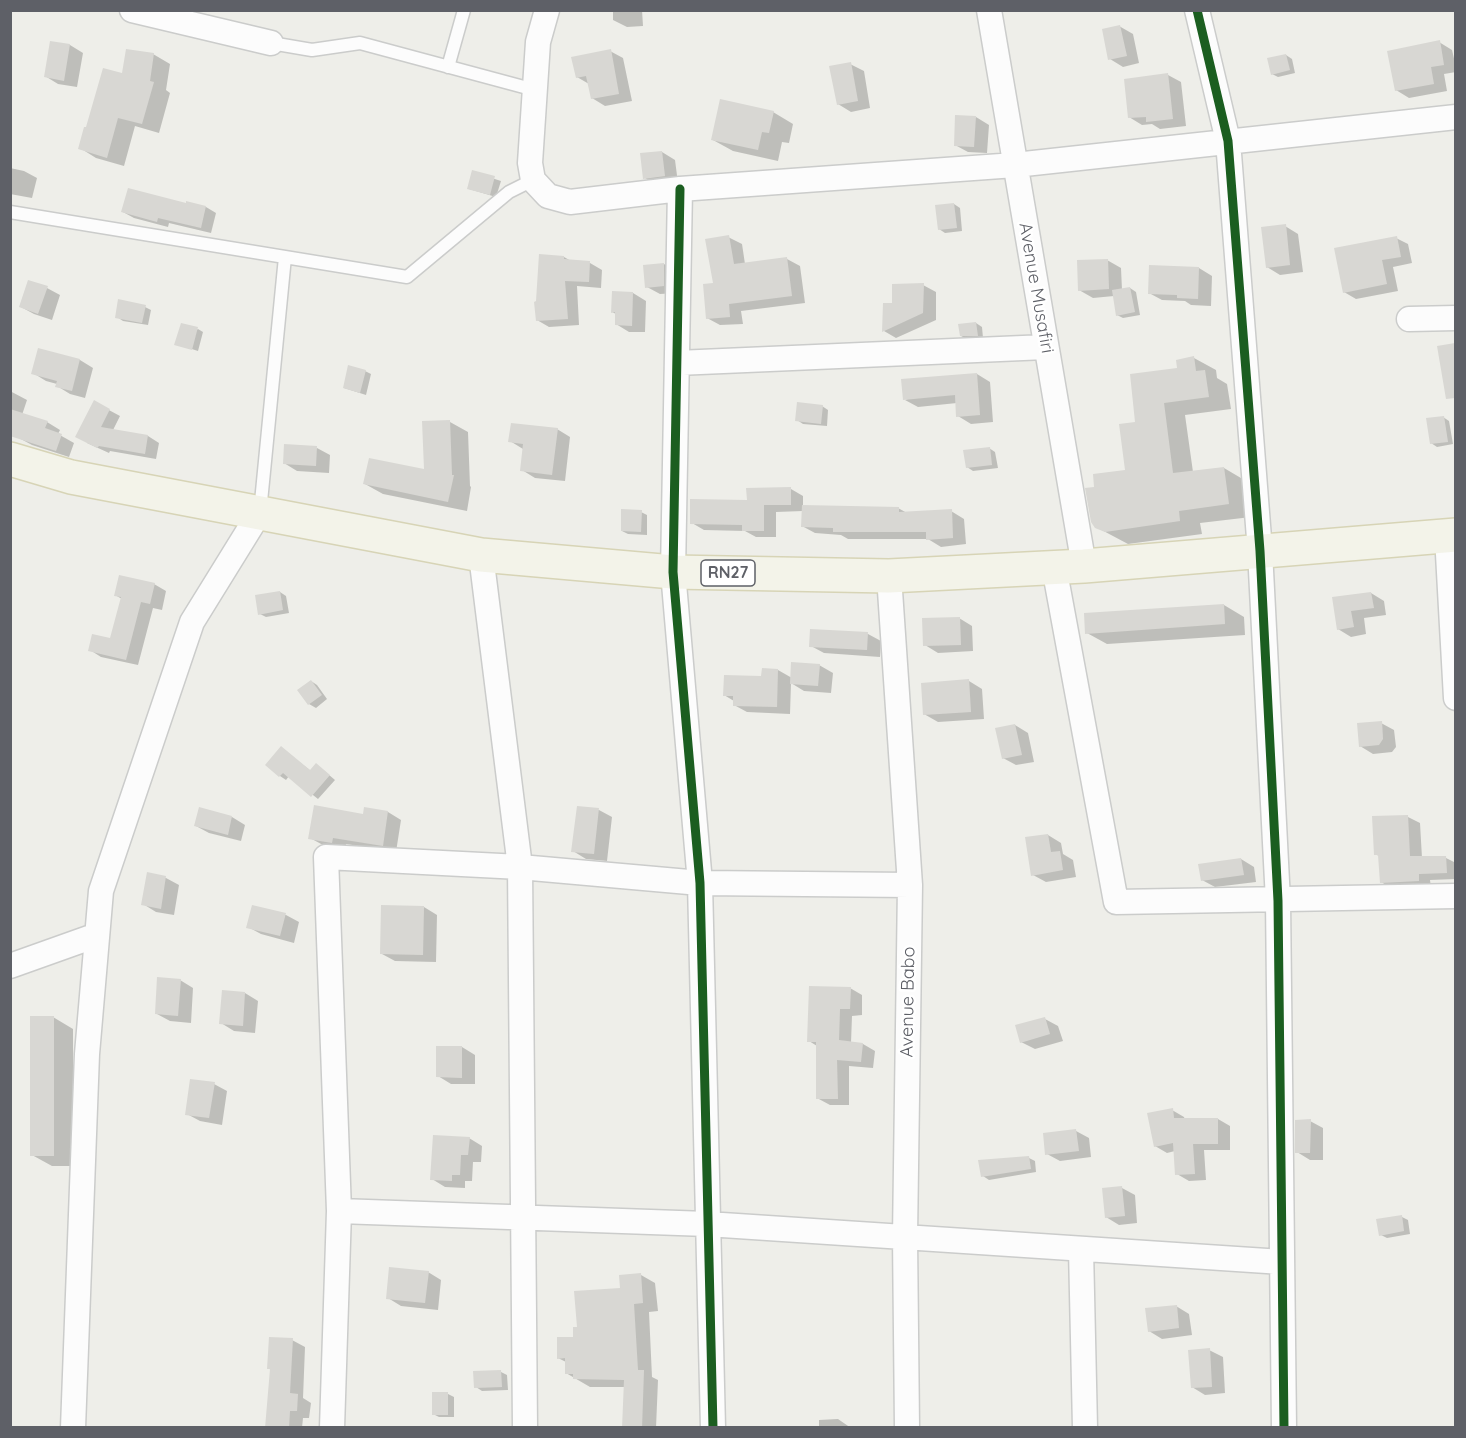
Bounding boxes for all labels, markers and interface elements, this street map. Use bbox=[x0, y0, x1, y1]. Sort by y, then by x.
street label: Avenue Musafiri bbox=[1014, 221, 1058, 355]
road number: RN27 bbox=[701, 560, 755, 586]
street label: Avenue Babo bbox=[896, 946, 920, 1058]

